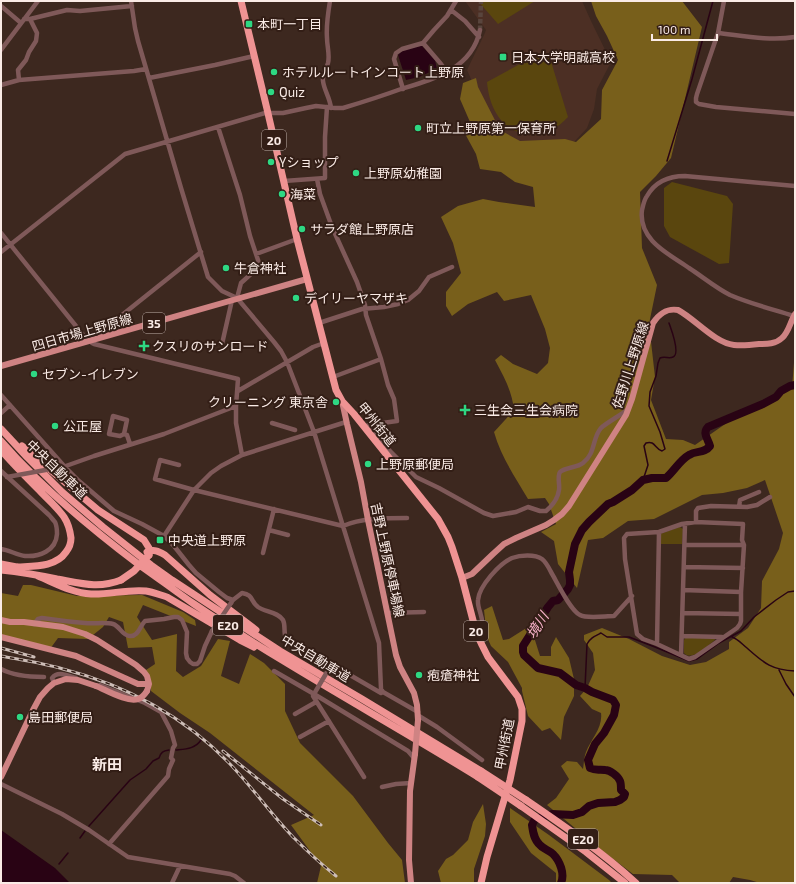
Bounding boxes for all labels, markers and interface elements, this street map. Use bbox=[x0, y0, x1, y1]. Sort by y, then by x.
place label: 本町一丁目 bbox=[257, 16, 322, 32]
scale bar bbox=[652, 16, 717, 42]
marker: 本町一丁目 bbox=[244, 19, 254, 29]
text: 100 m bbox=[658, 22, 690, 36]
place label: 日本大学明誠高校 bbox=[511, 49, 615, 65]
marker: 日本大学明誠高校 bbox=[498, 52, 508, 62]
place label: ホテルルートインコート上野原 bbox=[282, 64, 464, 80]
marker: ホテルルートインコート上野原 bbox=[269, 67, 279, 77]
place label: Quiz bbox=[279, 84, 305, 100]
marker: Quiz bbox=[266, 87, 276, 97]
place label: 町立上野原第一保育所 bbox=[426, 120, 556, 136]
marker: 町立上野原第一保育所 bbox=[413, 123, 423, 133]
road number: 20 bbox=[262, 130, 286, 150]
place label: Yショップ bbox=[279, 154, 338, 170]
marker: Yショップ bbox=[266, 157, 276, 167]
place label: 上野原幼稚園 bbox=[364, 165, 442, 181]
marker: 上野原幼稚園 bbox=[351, 168, 361, 178]
place label: 海菜 bbox=[290, 186, 316, 202]
marker: 海菜 bbox=[277, 189, 287, 199]
place label: サラダ館上野原店 bbox=[310, 221, 414, 237]
marker: サラダ館上野原店 bbox=[297, 224, 307, 234]
place label: 牛倉神社 bbox=[234, 260, 286, 276]
marker: 牛倉神社 bbox=[221, 263, 231, 273]
place label: デイリーヤマザキ bbox=[304, 290, 408, 306]
marker: デイリーヤマザキ bbox=[291, 293, 301, 303]
street label: 四日市場上野原線 bbox=[30, 310, 134, 354]
road number: 35 bbox=[143, 313, 165, 333]
street label: 佐野川上野原線 bbox=[608, 319, 652, 411]
place label: クスリのサンロード bbox=[152, 338, 269, 354]
marker: クスリのサンロード bbox=[139, 341, 149, 351]
place label: セブン-イレブン bbox=[42, 366, 139, 382]
marker: セブン-イレブン bbox=[29, 369, 39, 379]
place label: クリーニング 東京舎 bbox=[208, 394, 328, 410]
marker: クリーニング 東京舎 bbox=[331, 397, 341, 407]
street label: 甲州街道 bbox=[354, 399, 400, 449]
place label: 三生会三生会病院 bbox=[474, 402, 578, 418]
marker: 三生会三生会病院 bbox=[459, 404, 471, 416]
place label: 公正屋 bbox=[63, 418, 102, 434]
marker: 公正屋 bbox=[50, 421, 60, 431]
street label: 中央自動車道 bbox=[23, 436, 91, 502]
place label: 上野原郵便局 bbox=[376, 456, 454, 472]
marker: 上野原郵便局 bbox=[363, 459, 373, 469]
street label: 吉野上野原停車場線 bbox=[368, 501, 408, 619]
place label: 中央道上野原 bbox=[168, 532, 246, 548]
marker: 中央道上野原 bbox=[155, 535, 165, 545]
water label: 境川 bbox=[522, 607, 553, 641]
road number: E20 bbox=[213, 615, 243, 635]
road number: 20 bbox=[464, 621, 488, 641]
street label: 中央自動車道 bbox=[278, 631, 354, 685]
place label: 疱瘡神社 bbox=[427, 667, 479, 683]
marker: 疱瘡神社 bbox=[414, 670, 424, 680]
place label: 島田郵便局 bbox=[28, 709, 93, 725]
marker: 島田郵便局 bbox=[15, 712, 25, 722]
street label: 甲州街道 bbox=[491, 717, 517, 771]
district label: 新田 bbox=[92, 755, 122, 773]
road number: E20 bbox=[568, 829, 598, 849]

